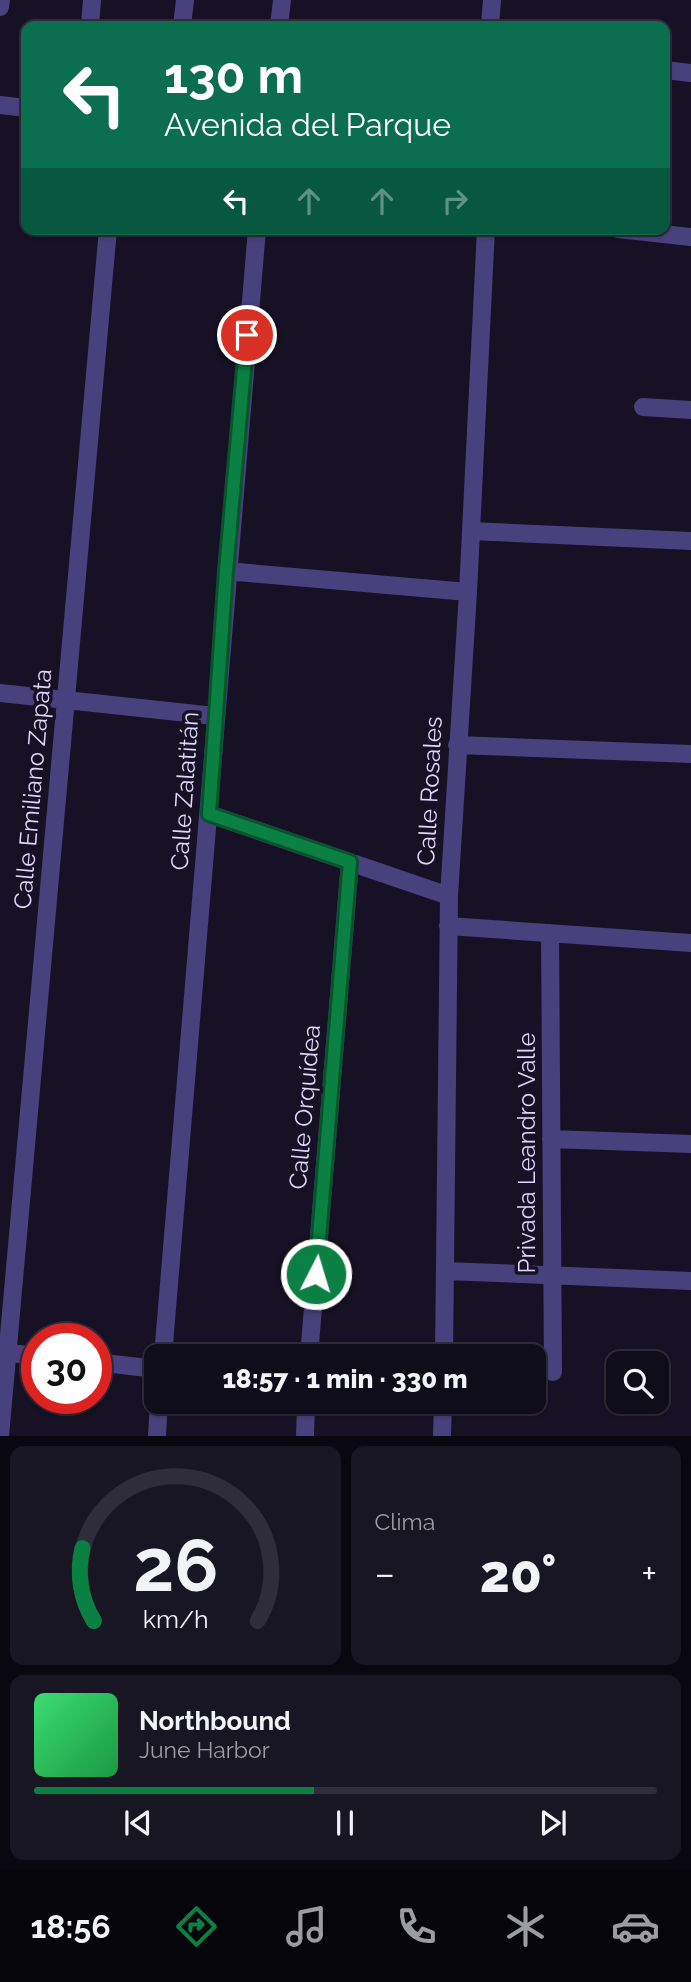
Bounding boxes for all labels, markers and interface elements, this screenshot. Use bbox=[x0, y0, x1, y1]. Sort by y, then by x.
text: 130 m bbox=[164, 47, 303, 104]
icon: left bbox=[49, 49, 140, 140]
text: Avenida del Parque bbox=[164, 106, 451, 143]
icon: left bbox=[217, 182, 255, 220]
icon: ahead bbox=[290, 182, 328, 220]
icon: ahead bbox=[363, 182, 401, 220]
icon: right bbox=[436, 182, 474, 220]
pin bbox=[217, 305, 277, 365]
icon: arrive bbox=[228, 316, 266, 354]
street label: Calle Emiliano Zapata bbox=[8, 668, 57, 910]
street label: Calle Zalatitán bbox=[164, 711, 205, 871]
street label: Calle Rosales bbox=[411, 716, 448, 866]
street label: Calle Orquídea bbox=[283, 1023, 326, 1191]
street label: Privada Leandro Valle bbox=[512, 1033, 541, 1273]
position arrow bbox=[279, 1237, 353, 1311]
speed limit sign: 30 bbox=[21, 1323, 112, 1414]
map controls bbox=[606, 1351, 669, 1414]
button: search bbox=[606, 1351, 669, 1414]
text: 18:57 · 1 min · 330 m bbox=[222, 1364, 468, 1394]
text: Clima bbox=[375, 1508, 435, 1535]
text: 26 bbox=[133, 1524, 218, 1609]
text: 20° bbox=[480, 1543, 556, 1604]
text: − bbox=[375, 1551, 395, 1596]
text: + bbox=[641, 1551, 657, 1596]
text: km/h bbox=[142, 1604, 208, 1634]
text: Northbound bbox=[139, 1706, 291, 1736]
text: June Harbor bbox=[139, 1736, 270, 1763]
icon: previous bbox=[119, 1804, 157, 1842]
icon: pause bbox=[326, 1804, 364, 1842]
icon: next bbox=[534, 1804, 572, 1842]
icon: directions bbox=[172, 1902, 221, 1951]
icon: music bbox=[282, 1902, 331, 1951]
icon: phone bbox=[392, 1902, 441, 1951]
icon: climate bbox=[501, 1902, 550, 1951]
icon: car bbox=[611, 1902, 660, 1951]
text: 18:56 bbox=[30, 1908, 111, 1945]

